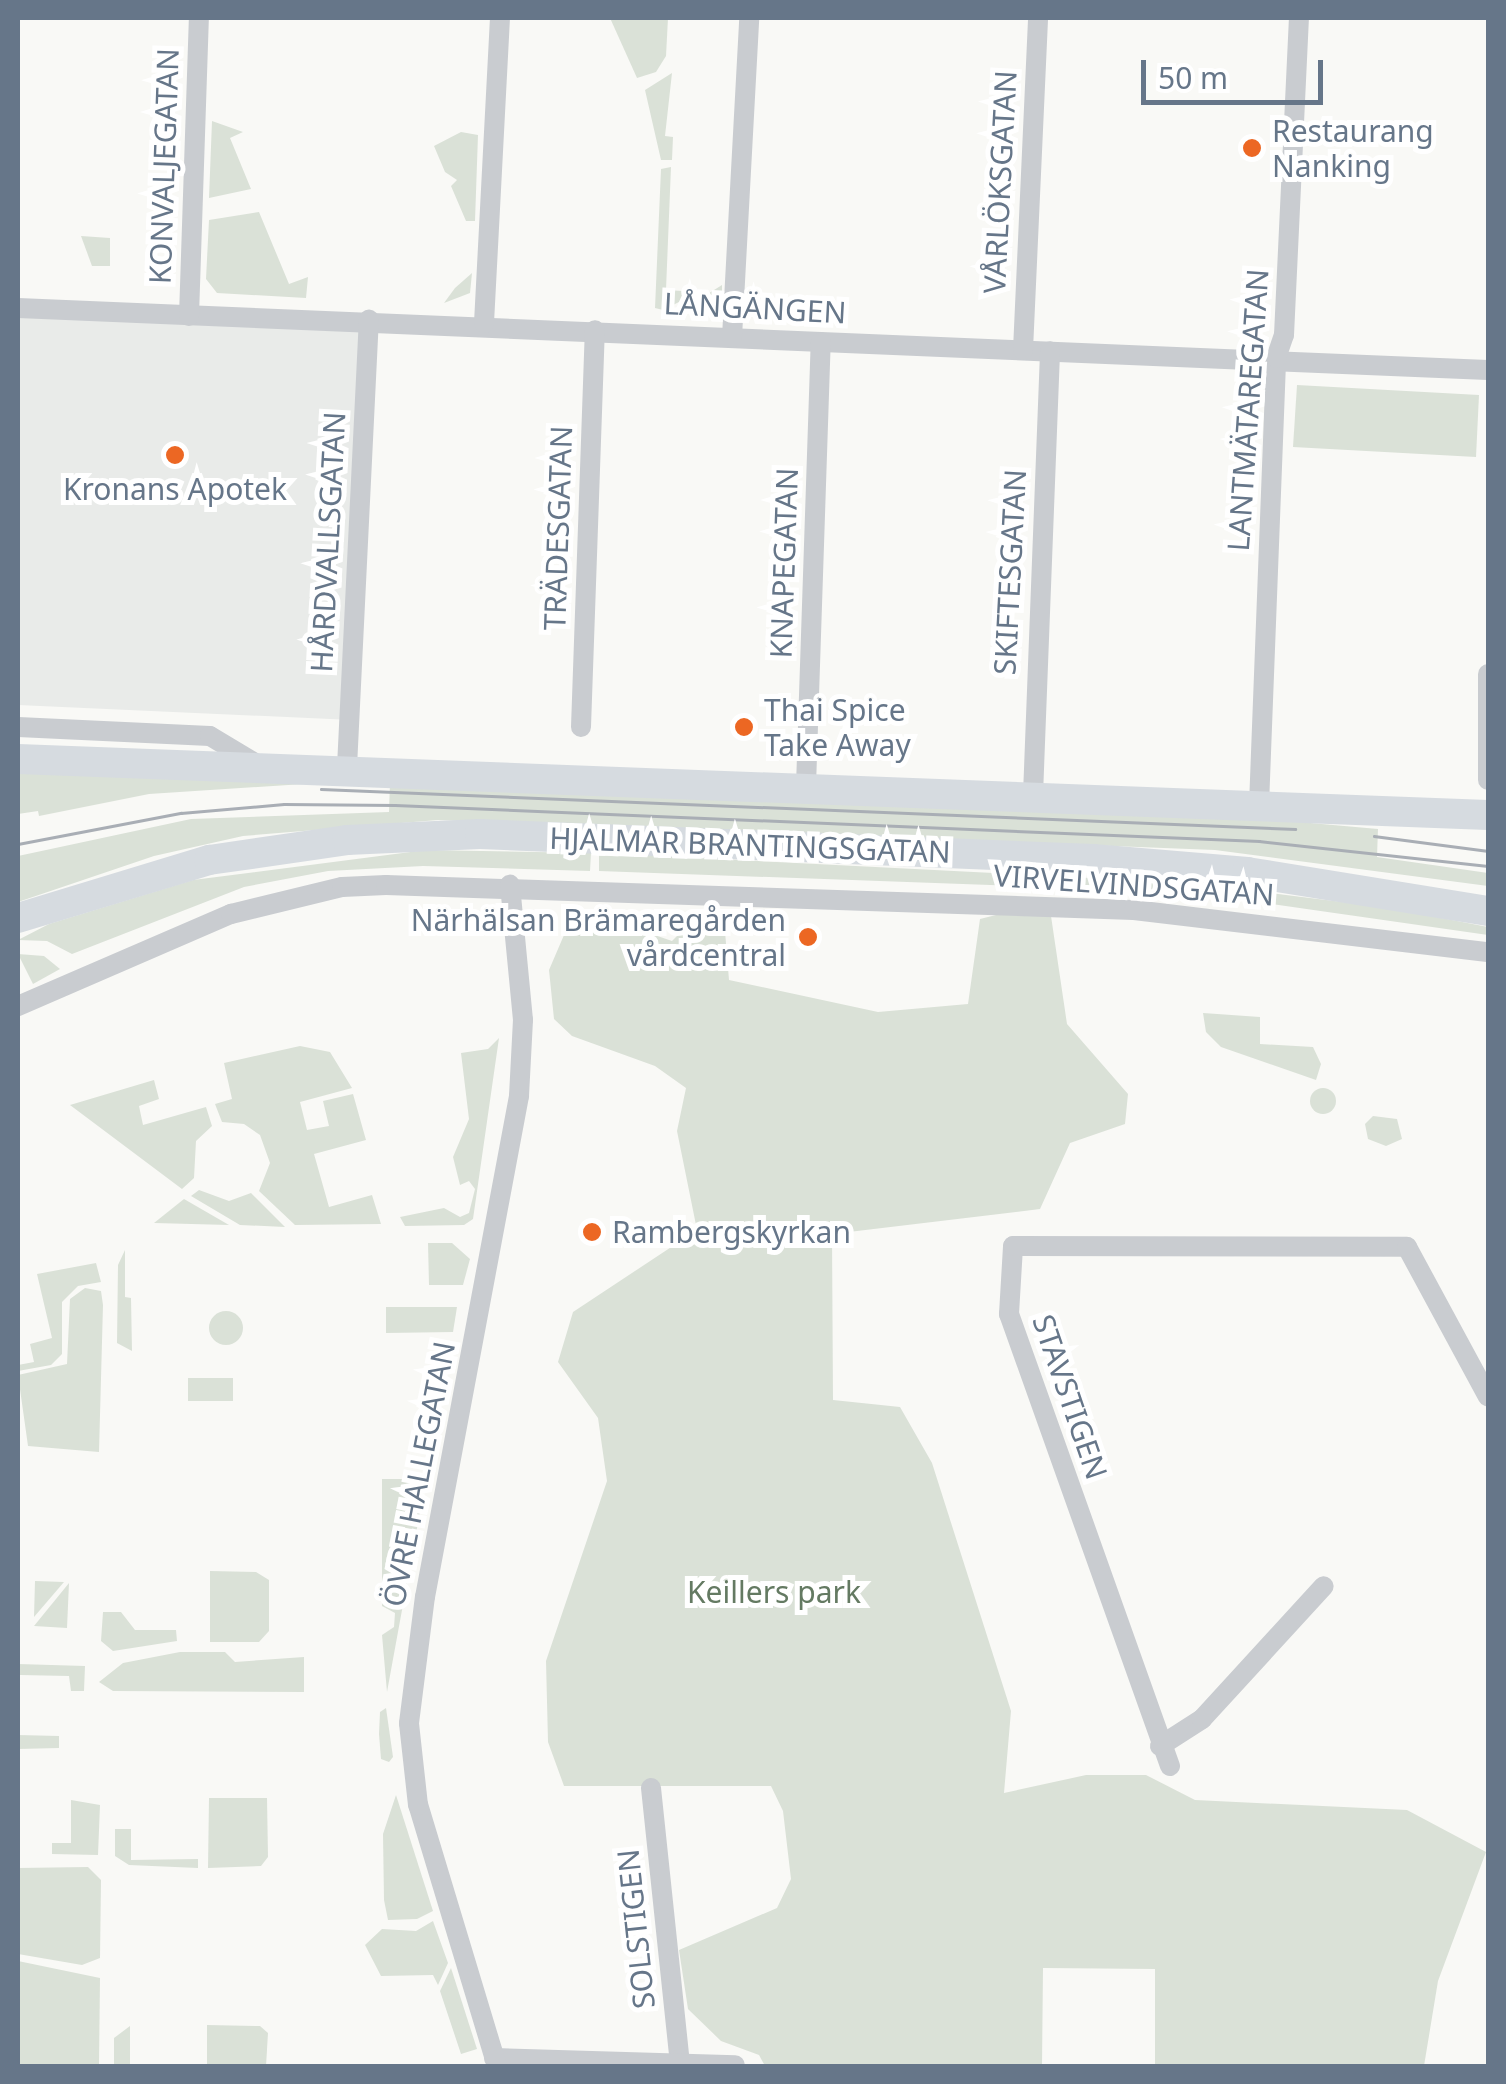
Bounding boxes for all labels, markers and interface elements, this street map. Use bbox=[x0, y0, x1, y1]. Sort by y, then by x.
scale bar bbox=[1146, 40, 1328, 102]
street label: KONVALJEGATAN bbox=[142, 47, 186, 285]
text: 50 m bbox=[1158, 57, 1228, 98]
street label: VÅRLÖKSGATAN bbox=[976, 69, 1024, 295]
place label: Restaurang Nanking bbox=[1272, 113, 1434, 184]
marker: Restaurang Nanking bbox=[1241, 137, 1263, 159]
street label: LANTMÄTAREGATAN bbox=[1220, 267, 1276, 553]
street label: LÅNGÄNGEN bbox=[663, 285, 847, 331]
street label: HÅRDVALLSGATAN bbox=[303, 411, 353, 673]
street label: TRÄDESGATAN bbox=[536, 425, 580, 631]
marker: Kronans Apotek bbox=[164, 444, 186, 466]
street label: KNAPEGATAN bbox=[763, 467, 805, 659]
street label: SKIFTESGATAN bbox=[987, 468, 1033, 676]
place label: Kronans Apotek bbox=[63, 471, 287, 507]
place label: Thai Spice Take Away bbox=[764, 692, 911, 762]
marker: Thai Spice Take Away bbox=[733, 716, 755, 738]
street label: HJALMAR BRANTINGSGATAN bbox=[549, 820, 951, 870]
street label: VIRVELVINDSGATAN bbox=[992, 857, 1276, 913]
place label: Närhälsan Brämaregården vårdcentral bbox=[411, 902, 786, 972]
marker: Närhälsan Brämaregården vårdcentral bbox=[795, 924, 821, 950]
place label: Rambergskyrkan bbox=[612, 1214, 851, 1250]
marker: Rambergskyrkan bbox=[581, 1221, 603, 1243]
street label: STAVSTIGEN bbox=[1025, 1310, 1115, 1484]
street label: ÖVRE HALLEGATAN bbox=[376, 1338, 462, 1610]
park label: Keillers park bbox=[687, 1574, 861, 1610]
street label: SOLSTIGEN bbox=[610, 1847, 662, 2011]

